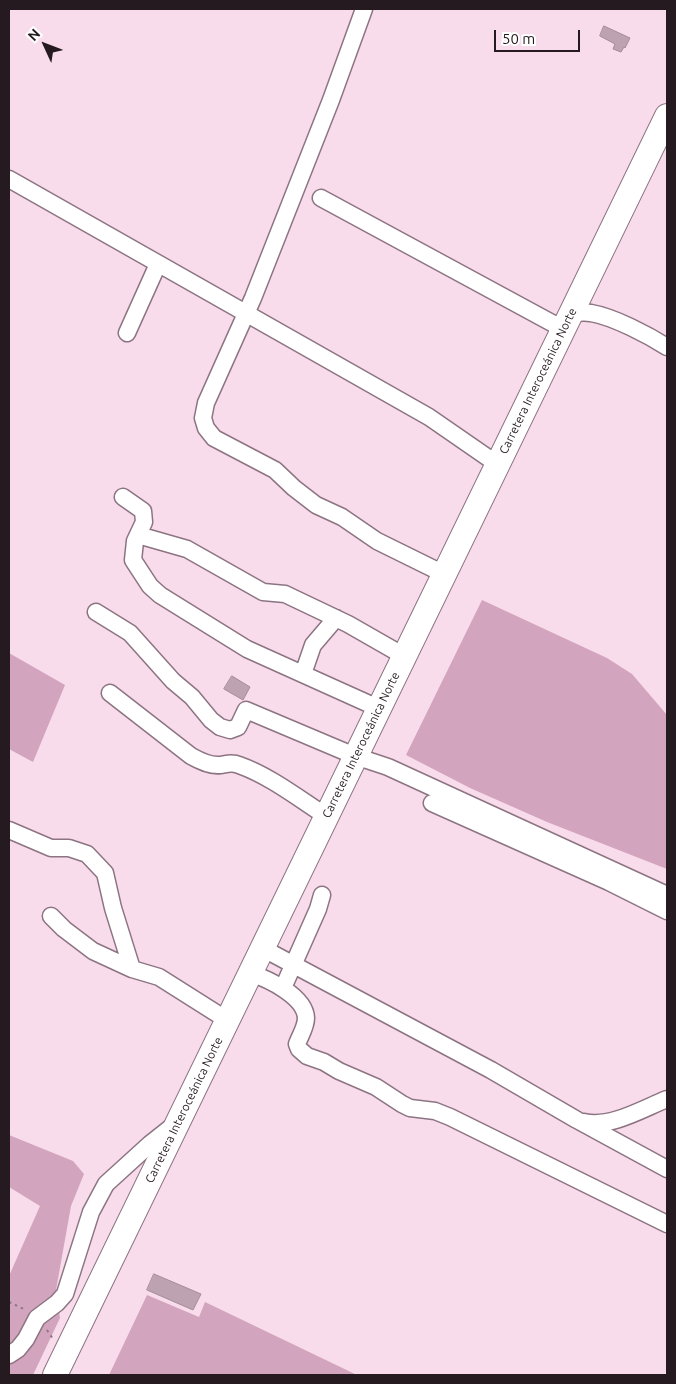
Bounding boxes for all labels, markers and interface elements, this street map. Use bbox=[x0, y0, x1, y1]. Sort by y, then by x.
north arrow bbox=[20, 20, 70, 70]
scale bar bbox=[496, 20, 582, 52]
text: N bbox=[25, 25, 43, 44]
text: 50 m bbox=[502, 30, 535, 47]
street label: Carretera Interoceánica Norte bbox=[496, 306, 580, 456]
street label: Carretera Interoceánica Norte bbox=[319, 670, 403, 820]
street label: Carretera Interoceánica Norte bbox=[142, 1035, 226, 1185]

